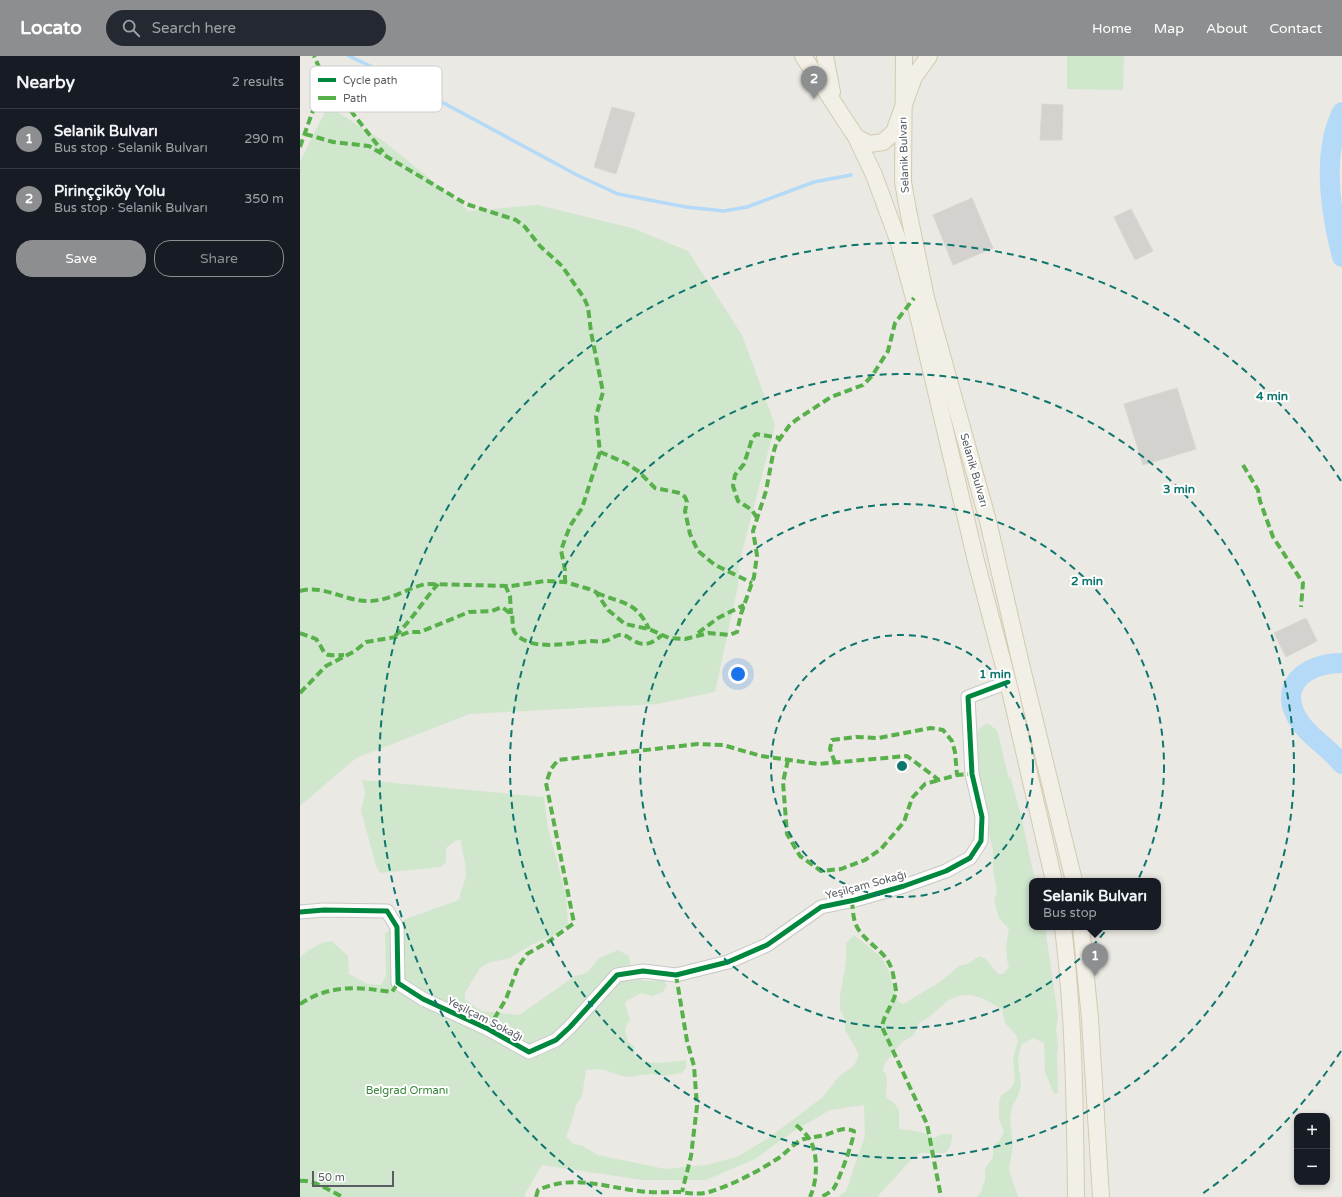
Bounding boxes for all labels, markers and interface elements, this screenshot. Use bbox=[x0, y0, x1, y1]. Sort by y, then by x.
search box bbox=[106, 10, 386, 46]
text: Locato bbox=[20, 17, 82, 39]
icon: search bbox=[120, 17, 142, 39]
text: Search here bbox=[152, 19, 236, 37]
text: Home bbox=[1092, 20, 1132, 37]
text: Map bbox=[1154, 20, 1184, 37]
text: About bbox=[1206, 20, 1248, 37]
text: Contact bbox=[1270, 20, 1322, 37]
legend bbox=[310, 66, 442, 112]
pin: 2 bbox=[801, 66, 827, 99]
text: Nearby bbox=[16, 72, 75, 93]
text: 2 results bbox=[232, 74, 284, 90]
text: Cycle path bbox=[343, 74, 398, 87]
text: Path bbox=[343, 92, 367, 105]
street label: Selanik Bulvarı bbox=[896, 117, 912, 193]
text: Selanik Bulvarı bbox=[54, 122, 158, 140]
text: 1 bbox=[25, 131, 33, 147]
text: 290 m bbox=[244, 131, 284, 147]
text: Bus stop · Selanik Bulvarı bbox=[54, 140, 208, 156]
text: Pirinççiköy Yolu bbox=[54, 182, 165, 200]
text: 2 bbox=[25, 191, 33, 207]
text: 350 m bbox=[244, 191, 284, 207]
text: Bus stop · Selanik Bulvarı bbox=[54, 200, 208, 216]
button: Save bbox=[16, 240, 146, 277]
button: Share bbox=[154, 240, 284, 277]
text: 4 min bbox=[1256, 389, 1288, 403]
street label: Selanik Bulvarı bbox=[957, 432, 991, 508]
text: 3 min bbox=[1163, 482, 1195, 496]
text: 2 min bbox=[1071, 574, 1103, 588]
your location bbox=[728, 664, 748, 684]
text: 1 min bbox=[979, 667, 1011, 681]
centre of rings bbox=[895, 759, 909, 773]
street label: Yeşilçam Sokağı bbox=[824, 868, 908, 902]
popup bbox=[1029, 878, 1161, 930]
text: Selanik Bulvarı bbox=[1043, 887, 1147, 905]
text: Bus stop bbox=[1043, 905, 1097, 921]
pin: 1 bbox=[1082, 943, 1108, 976]
street label: Yeşilçam Sokağı bbox=[445, 994, 525, 1044]
park label: Belgrad Ormanı bbox=[366, 1084, 448, 1097]
map controls bbox=[1294, 1113, 1330, 1185]
button: + bbox=[1294, 1113, 1330, 1149]
button: − bbox=[1294, 1149, 1330, 1185]
scale bar bbox=[312, 1169, 394, 1188]
text: 50 m bbox=[318, 1171, 345, 1184]

